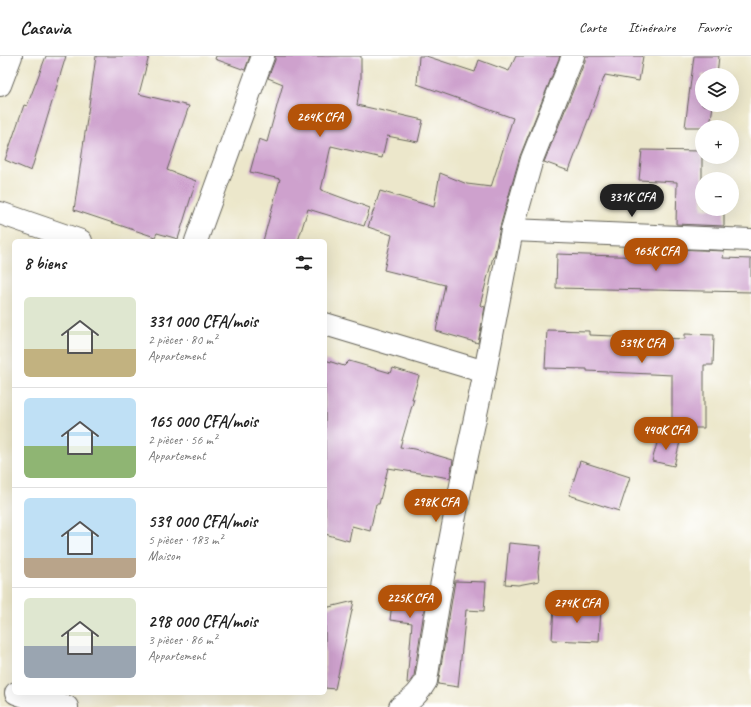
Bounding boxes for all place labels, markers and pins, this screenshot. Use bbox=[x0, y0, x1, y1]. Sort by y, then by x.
pin: 264K CFA bbox=[279, 104, 361, 138]
pin: 331K CFA bbox=[591, 184, 673, 218]
pin: 165K CFA bbox=[615, 238, 697, 272]
pin: 539K CFA bbox=[601, 330, 683, 364]
pin: 440K CFA bbox=[625, 417, 707, 451]
pin: 298K CFA bbox=[395, 489, 477, 523]
pin: 225K CFA bbox=[369, 585, 451, 619]
pin: 274K CFA bbox=[536, 590, 618, 624]

